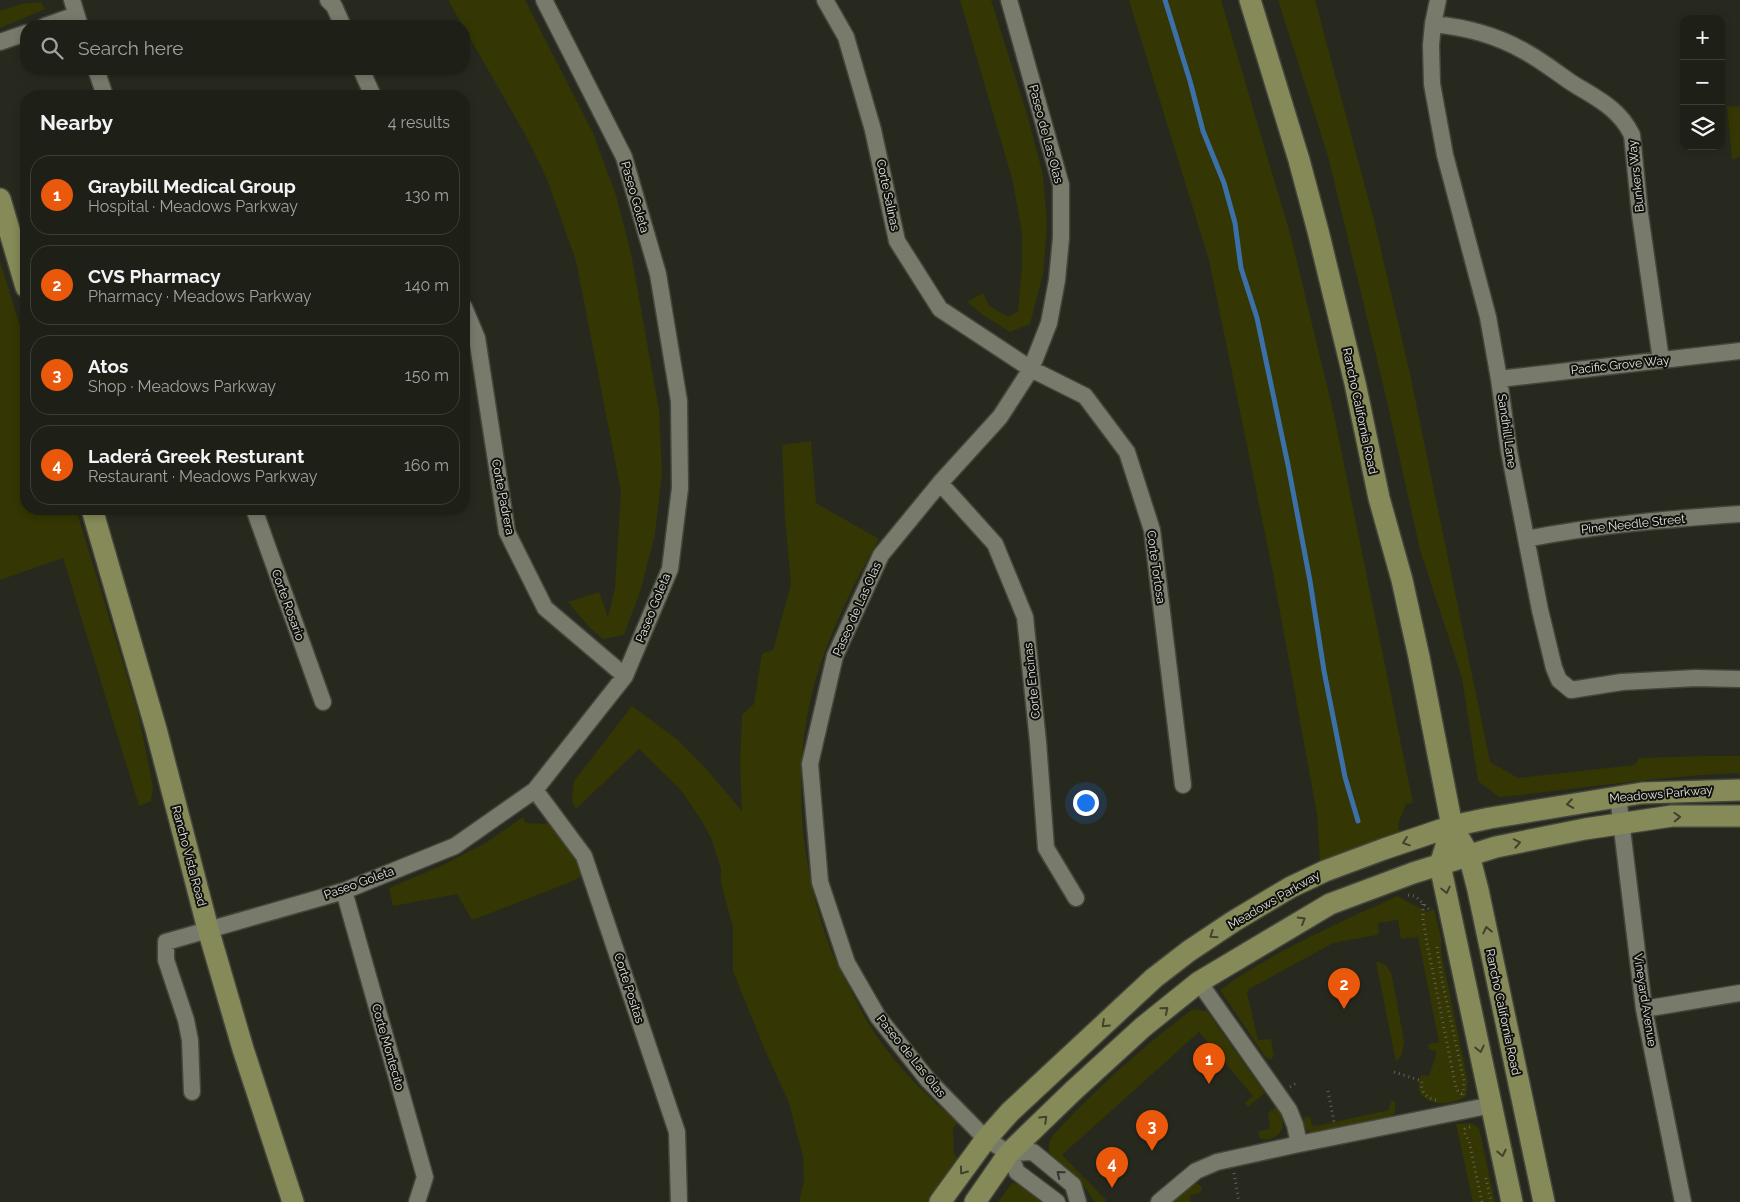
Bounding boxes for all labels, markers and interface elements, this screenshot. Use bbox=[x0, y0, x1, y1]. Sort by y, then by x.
map controls bbox=[1680, 15, 1725, 150]
button: + bbox=[1680, 15, 1725, 60]
search box bbox=[20, 20, 470, 75]
icon: search bbox=[38, 34, 66, 62]
text: Search here bbox=[78, 37, 184, 59]
button: − bbox=[1680, 60, 1725, 105]
street label: Paseo de Las Olas bbox=[1026, 83, 1066, 185]
button: layers bbox=[1680, 105, 1725, 150]
text: Nearby bbox=[40, 110, 113, 135]
text: 4 results bbox=[388, 113, 450, 132]
street label: Bunkers Way bbox=[1625, 139, 1647, 213]
street label: Corte Salinas bbox=[874, 158, 902, 232]
street label: Paseo Goleta bbox=[618, 160, 652, 234]
text: Graybill Medical Group bbox=[88, 175, 296, 197]
text: 1 bbox=[53, 186, 61, 205]
text: 130 m bbox=[405, 186, 449, 205]
text: Hospital · Meadows Parkway bbox=[88, 197, 298, 216]
text: CVS Pharmacy bbox=[88, 265, 221, 287]
text: 2 bbox=[52, 276, 62, 295]
text: 140 m bbox=[405, 276, 449, 295]
text: Pharmacy · Meadows Parkway bbox=[88, 287, 312, 306]
street label: Rancho California Road bbox=[1340, 347, 1380, 475]
street label: Pacific Grove Way bbox=[1570, 353, 1670, 377]
text: Atos bbox=[88, 355, 128, 377]
text: 3 bbox=[53, 366, 61, 385]
text: 150 m bbox=[405, 366, 449, 385]
text: Shop · Meadows Parkway bbox=[88, 377, 276, 396]
street label: Sandhill Lane bbox=[1495, 393, 1519, 469]
text: Laderá Greek Resturant bbox=[88, 445, 304, 467]
text: 4 bbox=[52, 456, 62, 475]
text: 160 m bbox=[404, 456, 449, 475]
street label: Corte Padrera bbox=[489, 458, 517, 536]
text: Restaurant · Meadows Parkway bbox=[88, 467, 317, 486]
street label: Pine Needle Street bbox=[1580, 512, 1686, 536]
street label: Corte Tortosa bbox=[1144, 529, 1168, 605]
street label: Paseo de Las Olas bbox=[830, 560, 884, 658]
street label: Corte Rosario bbox=[269, 568, 307, 642]
street label: Paseo Goleta bbox=[633, 571, 673, 645]
street label: Corte Encinas bbox=[1021, 642, 1043, 720]
street label: Meadows Parkway bbox=[1609, 782, 1714, 805]
your location bbox=[1073, 790, 1099, 816]
one-way arrow bbox=[1565, 799, 1574, 809]
street label: Rancho Vista Road bbox=[169, 804, 209, 908]
one-way arrow bbox=[1673, 811, 1681, 822]
one-way arrow bbox=[1402, 836, 1410, 846]
one-way arrow bbox=[1512, 838, 1521, 849]
street label: Paseo Goleta bbox=[322, 864, 396, 902]
street label: Meadows Parkway bbox=[1226, 868, 1323, 932]
one-way arrow bbox=[1440, 886, 1451, 894]
one-way arrow bbox=[1296, 917, 1305, 927]
one-way arrow bbox=[1482, 925, 1492, 934]
one-way arrow bbox=[1209, 929, 1218, 939]
street label: Rancho California Road bbox=[1483, 948, 1523, 1076]
street label: Corte Positas bbox=[611, 951, 647, 1025]
street label: Vineyard Avenue bbox=[1631, 953, 1659, 1047]
pin: 2 bbox=[1328, 968, 1360, 1009]
street label: Corte Montecito bbox=[369, 1002, 407, 1092]
one-way arrow bbox=[1159, 1006, 1168, 1015]
street label: Paseo de Las Olas bbox=[874, 1012, 949, 1100]
one-way arrow bbox=[1102, 1018, 1111, 1027]
pin: 1 bbox=[1193, 1043, 1225, 1084]
one-way arrow bbox=[1474, 1044, 1485, 1053]
pin: 3 bbox=[1136, 1110, 1168, 1151]
one-way arrow bbox=[1038, 1116, 1047, 1125]
pin: 4 bbox=[1096, 1147, 1128, 1188]
one-way arrow bbox=[1496, 1148, 1507, 1157]
one-way arrow bbox=[960, 1165, 969, 1175]
one-way arrow bbox=[1057, 1172, 1066, 1180]

